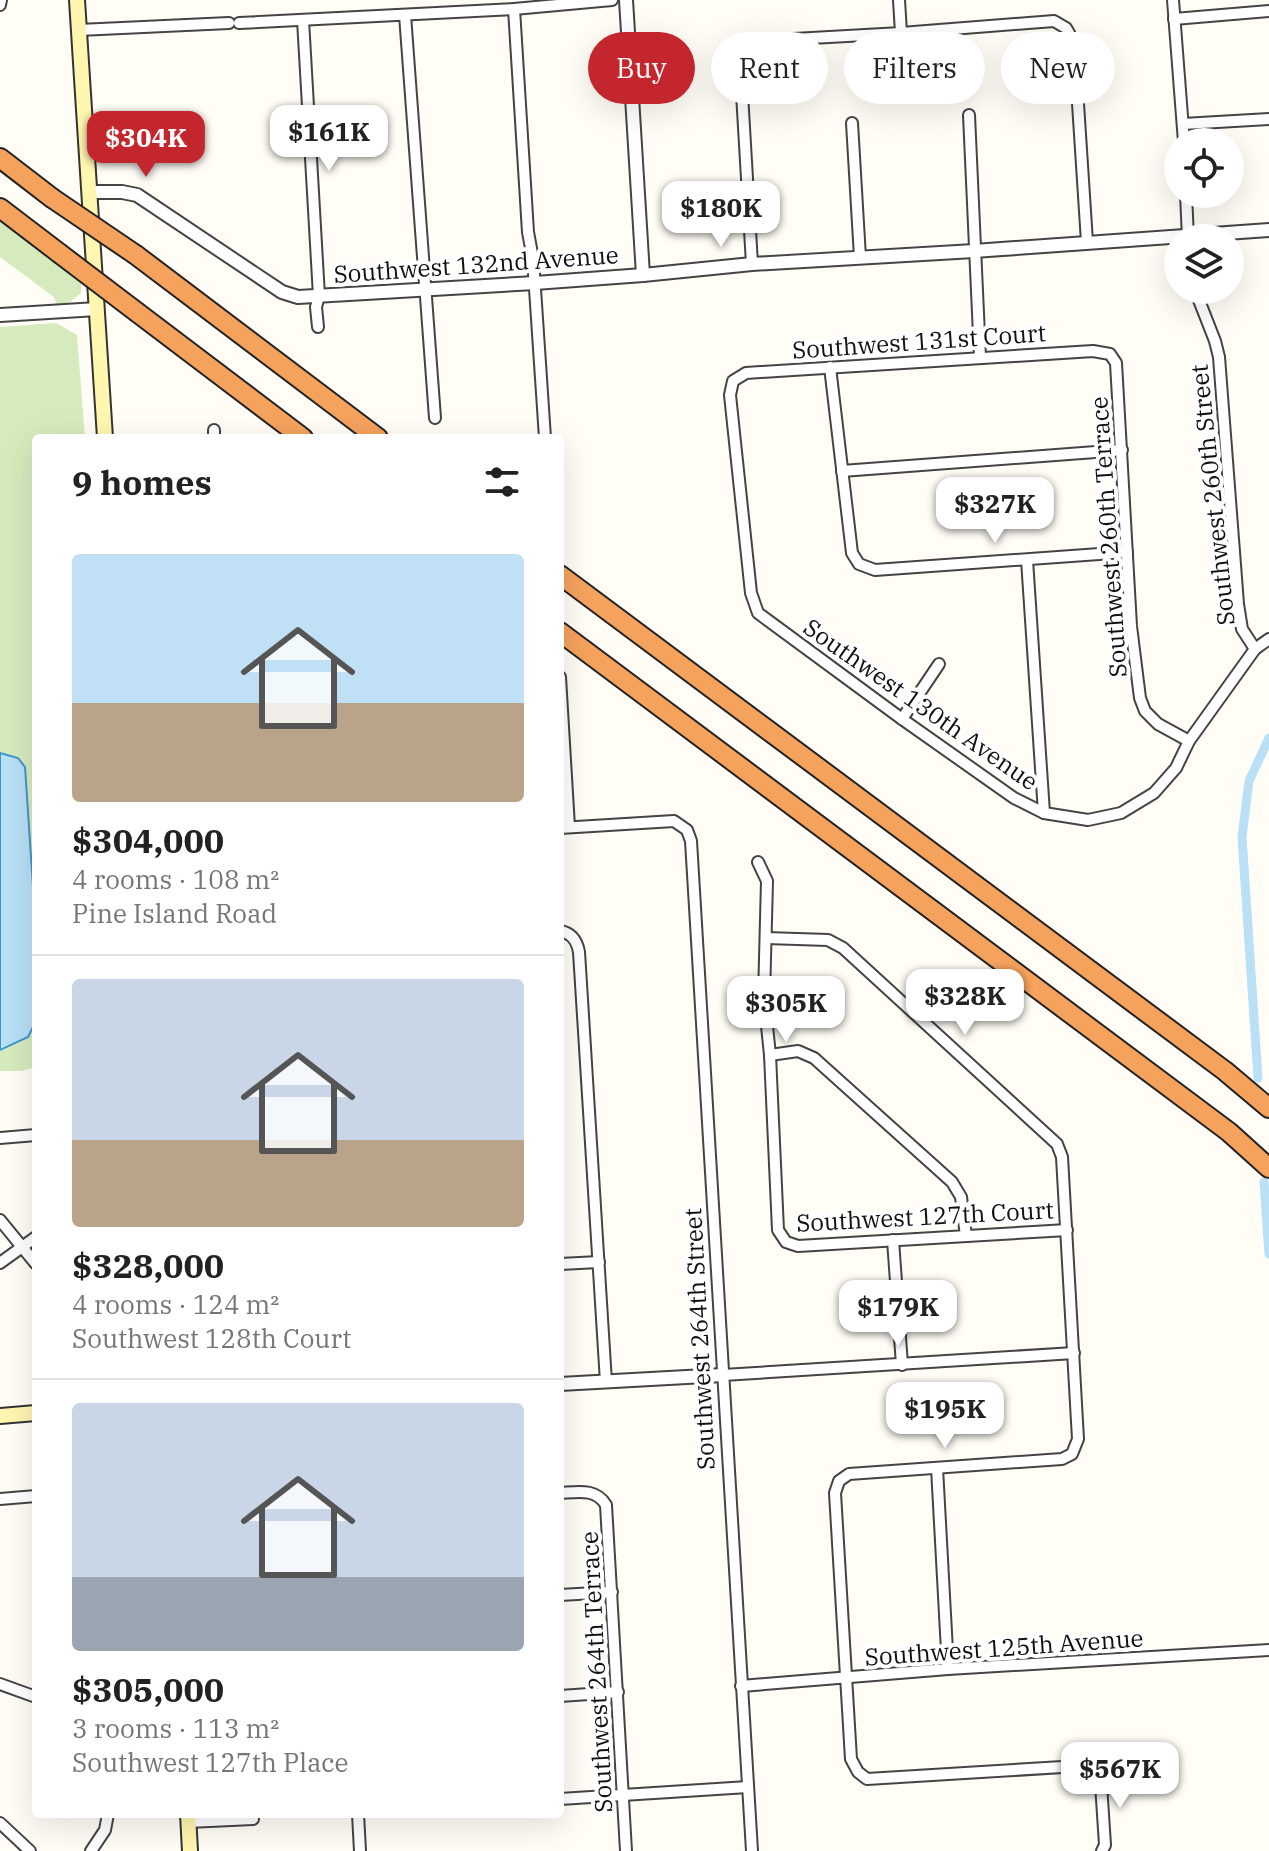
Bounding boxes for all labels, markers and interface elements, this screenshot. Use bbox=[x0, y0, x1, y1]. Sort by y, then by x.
chip: Buy bbox=[588, 32, 695, 104]
chip: Rent bbox=[711, 32, 828, 104]
chip: Filters bbox=[844, 32, 985, 104]
chip: New bbox=[1001, 32, 1115, 104]
pin: $161K bbox=[273, 105, 385, 173]
pin: $304K bbox=[90, 111, 202, 179]
text: $161K bbox=[288, 114, 370, 148]
text: $304K bbox=[105, 120, 187, 154]
map controls bbox=[1164, 128, 1244, 304]
button: locate bbox=[1164, 128, 1244, 208]
pin: $180K bbox=[665, 181, 777, 249]
text: $180K bbox=[680, 190, 762, 224]
button: layers bbox=[1164, 224, 1244, 304]
street label: Southwest 132nd Avenue bbox=[332, 238, 620, 290]
street label: Southwest 131st Court bbox=[791, 316, 1047, 366]
street label: Southwest 260th Street bbox=[1182, 363, 1242, 627]
street label: Southwest 260th Terrace bbox=[1082, 395, 1134, 679]
text: 9 homes bbox=[72, 460, 212, 504]
icon: filters bbox=[480, 460, 524, 504]
pin: $327K bbox=[939, 477, 1051, 545]
text: $327K bbox=[954, 486, 1036, 520]
icon: home bbox=[226, 606, 370, 750]
street label: Southwest 130th Avenue bbox=[797, 611, 1045, 797]
text: $304,000 bbox=[72, 818, 224, 862]
text: 4 rooms · 108 m² bbox=[72, 862, 279, 896]
text: Pine Island Road bbox=[72, 896, 277, 930]
pin: $328K bbox=[909, 969, 1021, 1037]
pin: $305K bbox=[730, 976, 842, 1044]
text: $328K bbox=[924, 978, 1006, 1012]
text: $305K bbox=[745, 985, 827, 1019]
icon: home bbox=[226, 1031, 370, 1175]
street label: Southwest 127th Court bbox=[795, 1193, 1055, 1239]
street label: Southwest 264th Street bbox=[676, 1207, 722, 1471]
text: $328,000 bbox=[72, 1243, 224, 1287]
pin: $179K bbox=[842, 1280, 954, 1348]
text: 4 rooms · 124 m² bbox=[72, 1287, 279, 1321]
text: $179K bbox=[857, 1289, 939, 1323]
text: Southwest 128th Court bbox=[72, 1321, 351, 1355]
pin: $195K bbox=[889, 1382, 1001, 1450]
text: $195K bbox=[904, 1391, 986, 1425]
icon: home bbox=[226, 1455, 370, 1599]
street label: Southwest 264th Terrace bbox=[573, 1531, 619, 1813]
street label: Southwest 125th Avenue bbox=[864, 1621, 1144, 1673]
text: $305,000 bbox=[72, 1667, 224, 1711]
text: 3 rooms · 113 m² bbox=[72, 1711, 279, 1745]
pin: $567K bbox=[1064, 1742, 1176, 1810]
text: Southwest 127th Place bbox=[72, 1745, 348, 1779]
text: $567K bbox=[1079, 1751, 1161, 1785]

